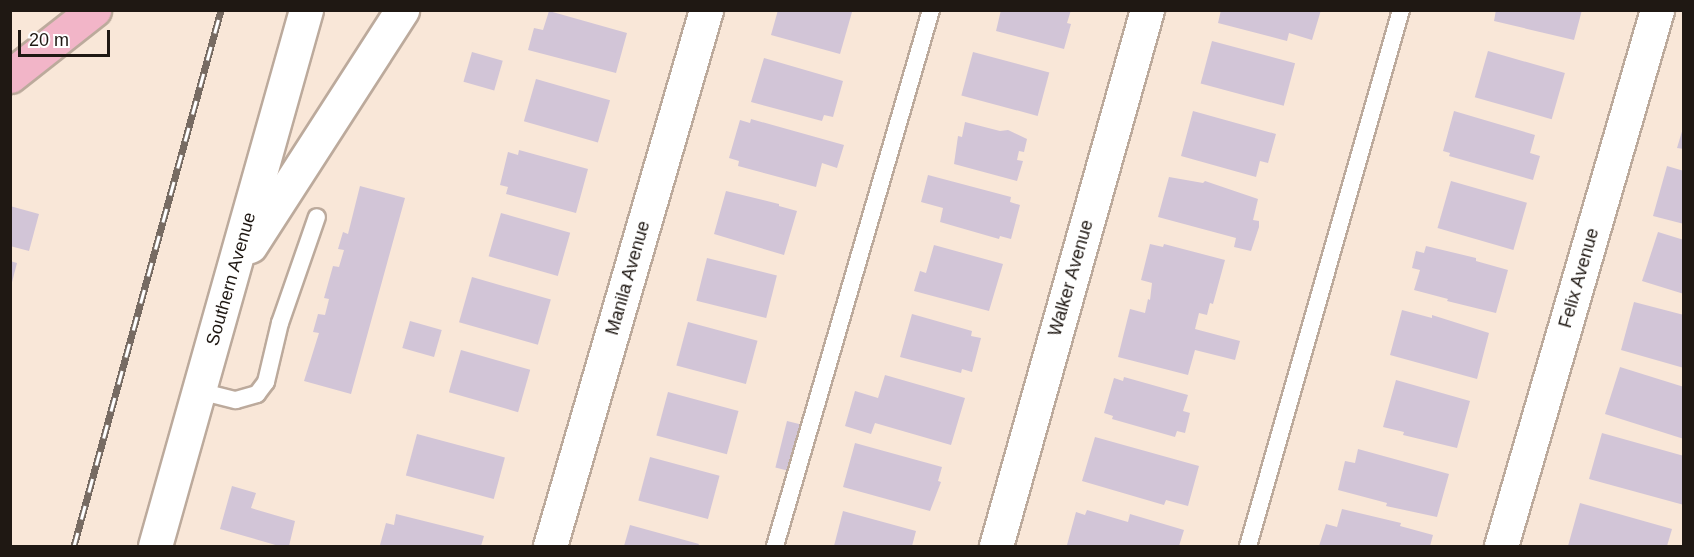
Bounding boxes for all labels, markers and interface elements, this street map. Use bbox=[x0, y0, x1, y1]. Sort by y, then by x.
scale bar bbox=[21, 18, 112, 56]
text: 20 m bbox=[29, 30, 69, 50]
street label: Southern Avenue bbox=[201, 209, 261, 349]
street label: Walker Avenue bbox=[1044, 217, 1098, 339]
street label: Manila Avenue bbox=[601, 218, 655, 338]
street label: Felix Avenue bbox=[1554, 225, 1604, 331]

